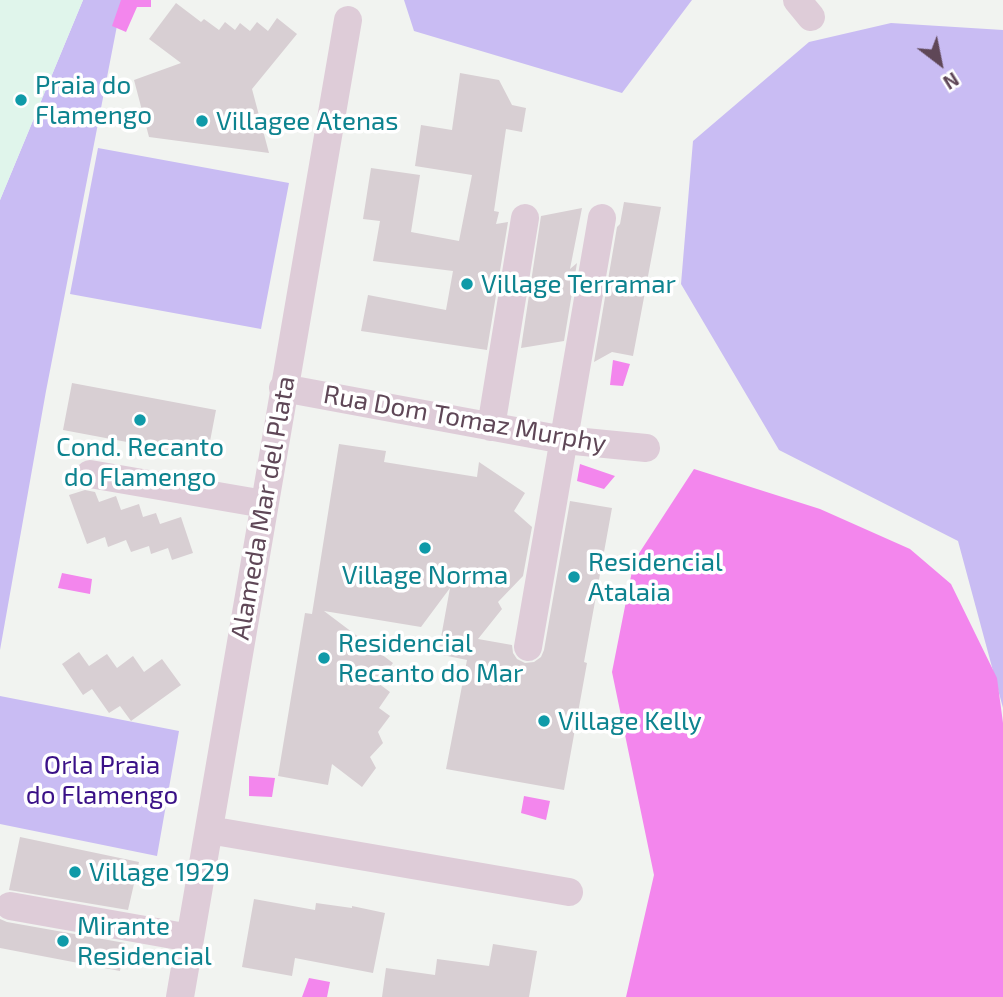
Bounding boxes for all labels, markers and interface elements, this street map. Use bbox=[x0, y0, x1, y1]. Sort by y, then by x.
north arrow bbox=[905, 28, 975, 98]
text: N bbox=[939, 68, 963, 95]
place label: Praia do Flamengo bbox=[35, 69, 152, 130]
marker: Praia do Flamengo bbox=[13, 92, 29, 108]
place label: Villagee Atenas bbox=[216, 105, 398, 137]
marker: Villagee Atenas bbox=[194, 113, 210, 129]
place label: Village Terramar bbox=[481, 268, 676, 300]
marker: Village Terramar bbox=[459, 276, 475, 292]
street label: Alameda Mar del Plata bbox=[224, 374, 302, 642]
street label: Rua Dom Tomaz Murphy bbox=[321, 379, 609, 459]
marker: Cond. Recanto do Flamengo bbox=[132, 412, 148, 428]
place label: Cond. Recanto do Flamengo bbox=[56, 431, 224, 492]
marker: Village Norma bbox=[417, 540, 433, 556]
place label: Residencial Atalaia bbox=[588, 546, 723, 608]
place label: Village Norma bbox=[342, 559, 508, 591]
marker: Residencial Atalaia bbox=[566, 569, 582, 585]
place label: Residencial Recanto do Mar bbox=[338, 627, 523, 688]
marker: Residencial Recanto do Mar bbox=[316, 650, 332, 666]
place label: Village Kelly bbox=[558, 705, 702, 737]
marker: Village Kelly bbox=[536, 713, 552, 729]
park label: Orla Praia do Flamengo bbox=[26, 749, 178, 810]
place label: Village 1929 bbox=[89, 856, 230, 888]
marker: Village 1929 bbox=[67, 864, 83, 880]
place label: Mirante Residencial bbox=[77, 910, 212, 972]
marker: Mirante Residencial bbox=[55, 933, 71, 949]

